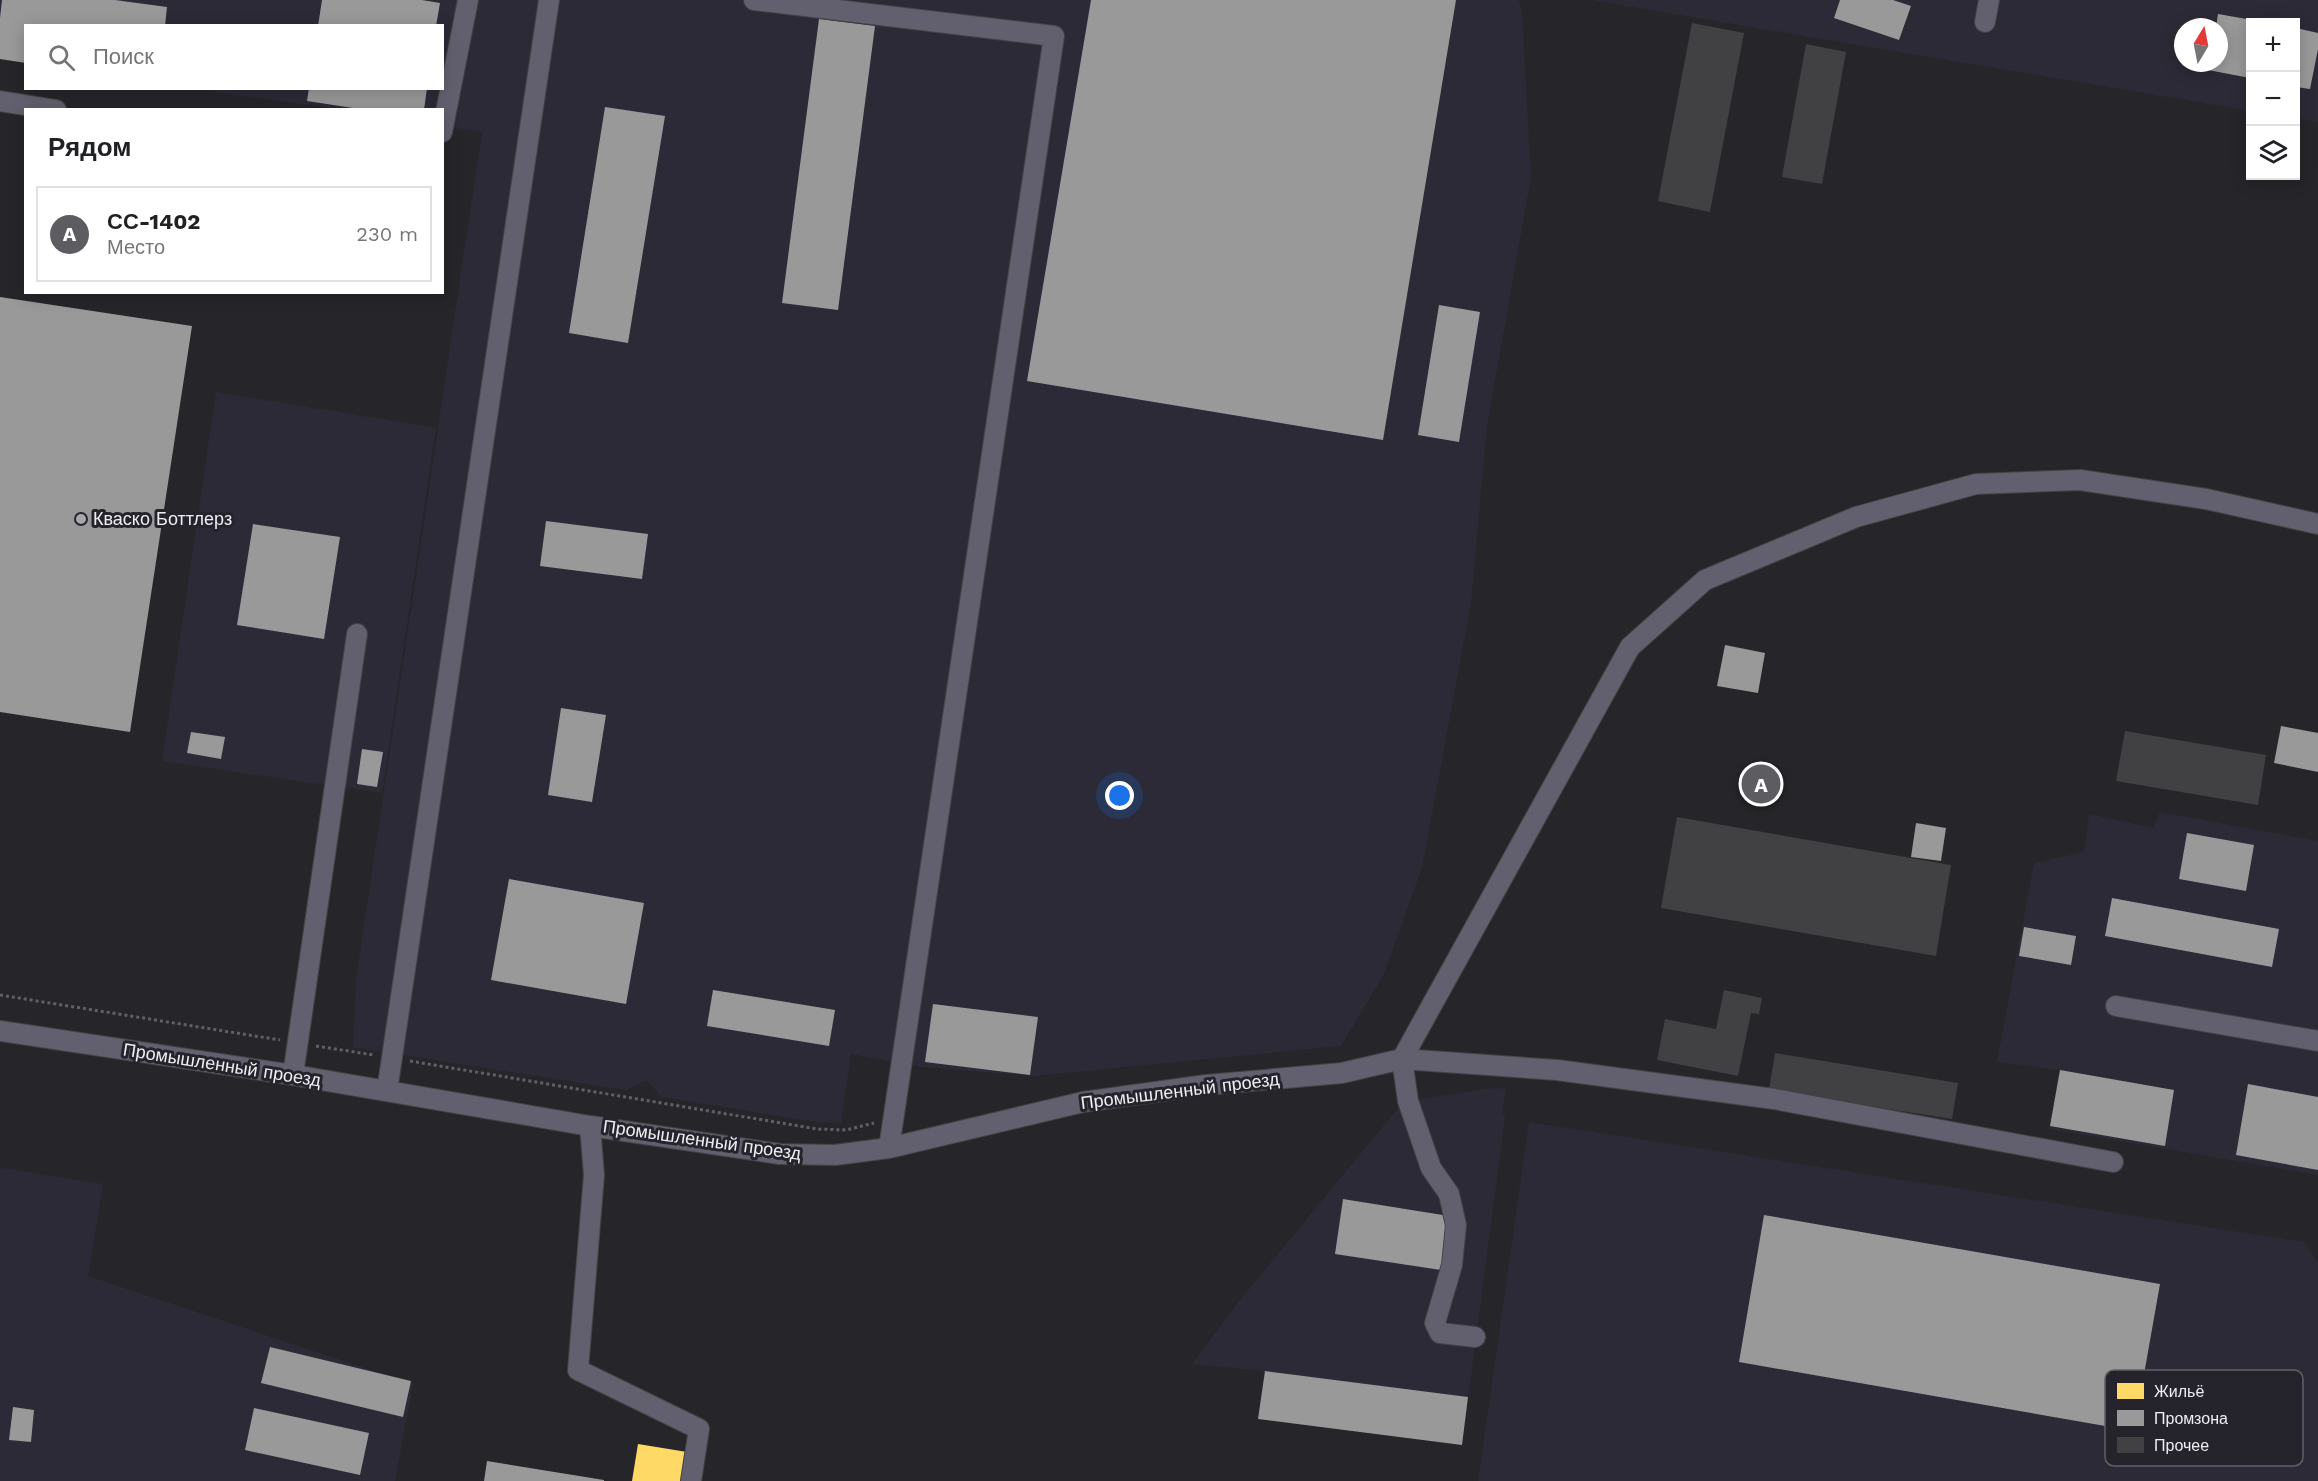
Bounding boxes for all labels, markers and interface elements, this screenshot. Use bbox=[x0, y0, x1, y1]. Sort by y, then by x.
north arrow bbox=[2174, 18, 2228, 72]
map controls bbox=[2246, 18, 2300, 180]
button: + bbox=[2246, 18, 2300, 72]
search box bbox=[24, 24, 444, 90]
icon: search bbox=[45, 41, 78, 74]
text: Поиск bbox=[93, 44, 154, 69]
button: − bbox=[2246, 72, 2300, 126]
button: layers bbox=[2246, 126, 2300, 180]
text: Рядом bbox=[48, 132, 131, 162]
text: СС-1402 bbox=[107, 209, 200, 234]
text: A bbox=[63, 222, 76, 246]
text: 230 m bbox=[356, 222, 418, 246]
text: Место bbox=[107, 235, 165, 259]
place label: Кваско Боттлерз bbox=[93, 508, 232, 529]
marker: Кваско Боттлерз bbox=[74, 512, 88, 526]
pin: A bbox=[1742, 762, 1780, 806]
your location bbox=[1105, 781, 1134, 810]
street label: Промышленный проезд bbox=[122, 1038, 323, 1091]
street label: Промышленный проезд bbox=[1079, 1068, 1281, 1113]
street label: Промышленный проезд bbox=[602, 1115, 803, 1164]
legend bbox=[2105, 1370, 2303, 1466]
text: Жильё bbox=[2154, 1382, 2204, 1401]
text: Промзона bbox=[2154, 1409, 2228, 1428]
text: Прочее bbox=[2154, 1436, 2209, 1455]

